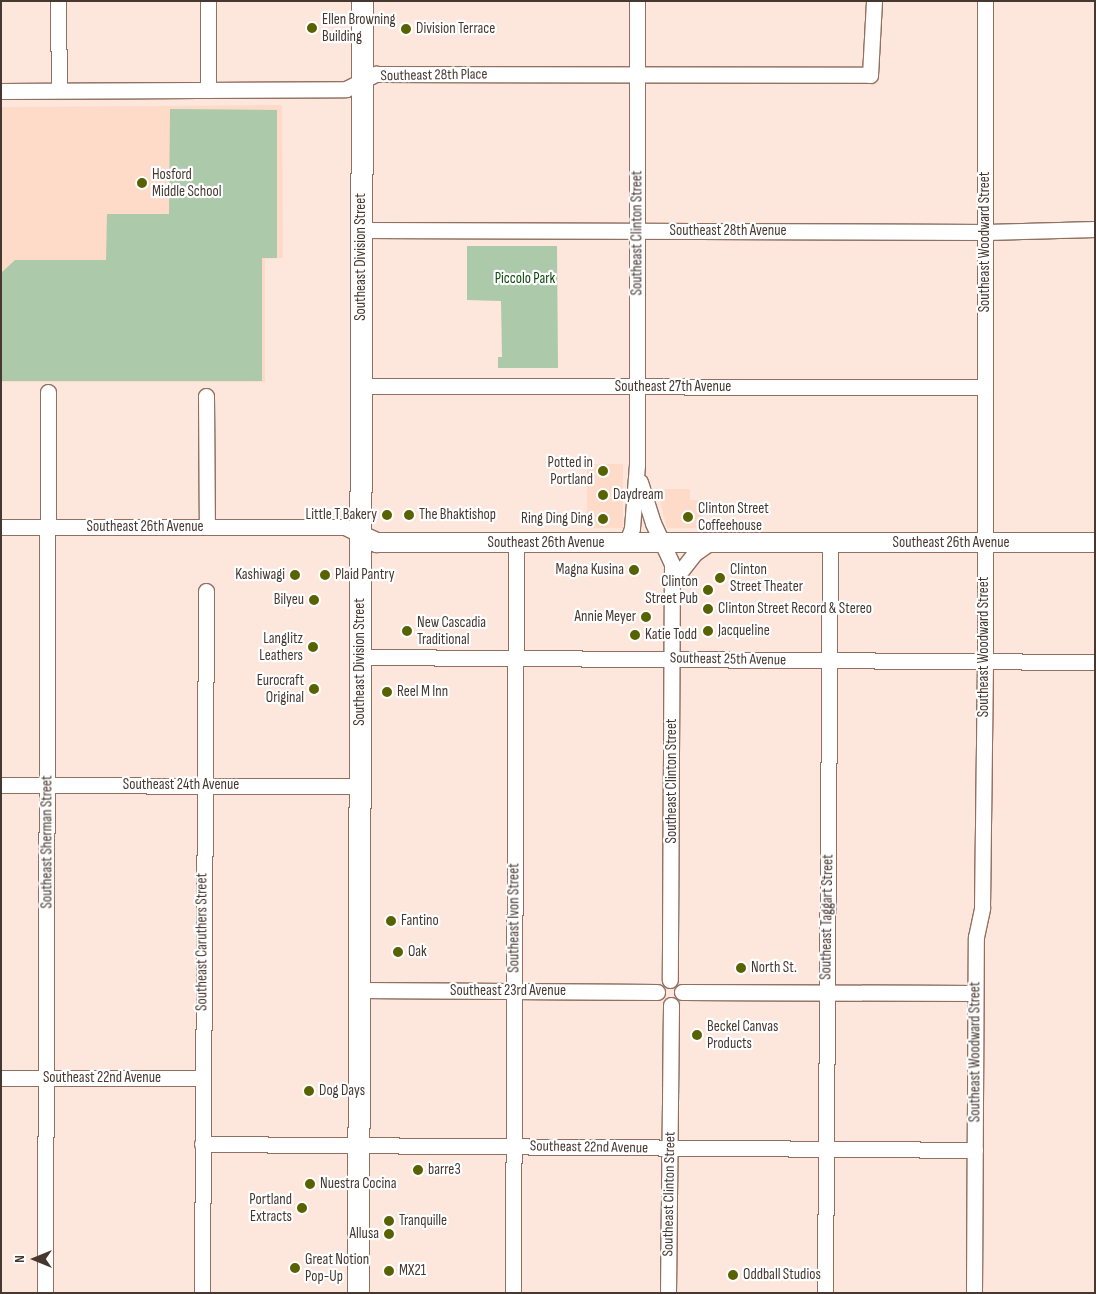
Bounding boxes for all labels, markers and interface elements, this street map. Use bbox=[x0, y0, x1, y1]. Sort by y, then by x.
place label: Ellen Browning Building bbox=[322, 10, 396, 45]
place label: Division Terrace bbox=[416, 20, 495, 38]
marker: Ellen Browning Building bbox=[306, 22, 318, 34]
marker: Division Terrace bbox=[400, 23, 412, 35]
street label: Southeast 28th Place bbox=[380, 65, 488, 85]
place label: Hosford Middle School bbox=[152, 165, 221, 200]
street label: Southeast Clinton Street bbox=[628, 171, 646, 295]
street label: Southeast Woodward Street bbox=[976, 172, 994, 312]
marker: Hosford Middle School bbox=[136, 177, 148, 189]
street label: Southeast Division Street bbox=[352, 193, 370, 321]
street label: Southeast 28th Avenue bbox=[670, 222, 786, 240]
park label: Piccolo Park bbox=[495, 270, 555, 288]
street label: Southeast 27th Avenue bbox=[615, 378, 731, 396]
place label: Potted in Portland bbox=[548, 453, 593, 488]
marker: Potted in Portland bbox=[597, 465, 609, 477]
place label: Daydream bbox=[613, 486, 663, 504]
marker: Daydream bbox=[597, 489, 609, 501]
place label: Clinton Street Coffeehouse bbox=[698, 499, 769, 534]
place label: Little T Bakery bbox=[306, 506, 377, 524]
place label: The Bhaktishop bbox=[419, 506, 496, 524]
marker: Little T Bakery bbox=[381, 509, 393, 521]
marker: The Bhaktishop bbox=[403, 509, 415, 521]
place label: Ring Ding Ding bbox=[521, 510, 593, 528]
marker: Clinton Street Coffeehouse bbox=[682, 511, 694, 523]
marker: Ring Ding Ding bbox=[597, 513, 609, 525]
street label: Southeast 26th Avenue bbox=[87, 518, 203, 536]
street label: Southeast 26th Avenue bbox=[488, 534, 604, 552]
street label: Southeast 26th Avenue bbox=[893, 534, 1009, 552]
place label: Clinton Street Theater bbox=[730, 560, 803, 595]
place label: Magna Kusina bbox=[556, 561, 624, 579]
marker: Magna Kusina bbox=[628, 564, 640, 576]
place label: Kashiwagi bbox=[235, 566, 285, 584]
place label: Plaid Pantry bbox=[335, 566, 395, 584]
marker: Kashiwagi bbox=[289, 569, 301, 581]
marker: Plaid Pantry bbox=[319, 569, 331, 581]
place label: Clinton Street Pub bbox=[645, 572, 698, 607]
marker: Clinton Street Theater bbox=[714, 572, 726, 584]
street label: Southeast Woodward Street bbox=[975, 577, 993, 717]
marker: Clinton Street Pub bbox=[702, 584, 714, 596]
place label: Bilyeu bbox=[274, 591, 304, 609]
marker: Bilyeu bbox=[308, 594, 320, 606]
street label: Southeast Division Street bbox=[351, 598, 369, 726]
place label: Clinton Street Record & Stereo bbox=[718, 600, 872, 618]
marker: Clinton Street Record & Stereo bbox=[702, 603, 714, 615]
place label: Annie Meyer bbox=[574, 608, 636, 626]
marker: Annie Meyer bbox=[640, 611, 652, 623]
place label: New Cascadia Traditional bbox=[417, 613, 486, 648]
place label: Jacqueline bbox=[718, 622, 770, 640]
marker: New Cascadia Traditional bbox=[401, 625, 413, 637]
marker: Jacqueline bbox=[702, 625, 714, 637]
place label: Katie Todd bbox=[645, 626, 697, 644]
place label: Langlitz Leathers bbox=[259, 629, 303, 664]
marker: Katie Todd bbox=[629, 629, 641, 641]
marker: Langlitz Leathers bbox=[307, 641, 319, 653]
street label: Southeast 25th Avenue bbox=[670, 649, 786, 669]
place label: Eurocraft Original bbox=[257, 671, 304, 706]
marker: Eurocraft Original bbox=[308, 683, 320, 695]
place label: Reel M Inn bbox=[397, 683, 448, 701]
marker: Reel M Inn bbox=[381, 686, 393, 698]
street label: Southeast Clinton Street bbox=[663, 719, 681, 843]
street label: Southeast Sherman Street bbox=[38, 775, 56, 909]
street label: Southeast 24th Avenue bbox=[123, 776, 239, 794]
street label: Southeast Taggart Street bbox=[817, 854, 837, 980]
street label: Southeast Ivon Street bbox=[505, 863, 523, 973]
street label: Southeast Caruthers Street bbox=[193, 873, 211, 1011]
place label: Fantino bbox=[401, 912, 439, 930]
marker: Fantino bbox=[385, 915, 397, 927]
place label: Oak bbox=[408, 943, 427, 961]
marker: Oak bbox=[392, 946, 404, 958]
place label: North St. bbox=[751, 959, 797, 977]
marker: North St. bbox=[735, 962, 747, 974]
street label: Southeast 23rd Avenue bbox=[450, 982, 566, 1000]
street label: Southeast Woodward Street bbox=[966, 982, 984, 1122]
place label: Beckel Canvas Products bbox=[707, 1017, 778, 1052]
marker: Beckel Canvas Products bbox=[691, 1029, 703, 1041]
street label: Southeast 22nd Avenue bbox=[43, 1069, 161, 1087]
place label: Dog Days bbox=[319, 1082, 365, 1100]
marker: Dog Days bbox=[303, 1085, 315, 1097]
street label: Southeast Clinton Street bbox=[659, 1131, 679, 1257]
street label: Southeast 22nd Avenue bbox=[530, 1137, 648, 1157]
place label: barre3 bbox=[428, 1161, 461, 1179]
marker: barre3 bbox=[412, 1164, 424, 1176]
place label: Nuestra Cocina bbox=[320, 1175, 396, 1193]
marker: Nuestra Cocina bbox=[304, 1178, 316, 1190]
place label: Portland Extracts bbox=[249, 1190, 292, 1225]
marker: Portland Extracts bbox=[296, 1202, 308, 1214]
place label: Tranquille bbox=[399, 1212, 447, 1230]
marker: Tranquille bbox=[383, 1215, 395, 1227]
place label: Allusa bbox=[349, 1225, 379, 1243]
marker: Allusa bbox=[383, 1228, 395, 1240]
north arrow bbox=[10, 1234, 60, 1284]
place label: Great Notion Pop-Up bbox=[305, 1250, 369, 1285]
text: N bbox=[11, 1255, 28, 1263]
marker: Great Notion Pop-Up bbox=[289, 1262, 301, 1274]
place label: MX21 bbox=[399, 1262, 426, 1280]
marker: MX21 bbox=[383, 1265, 395, 1277]
place label: Oddball Studios bbox=[743, 1266, 821, 1284]
marker: Oddball Studios bbox=[727, 1269, 739, 1281]

